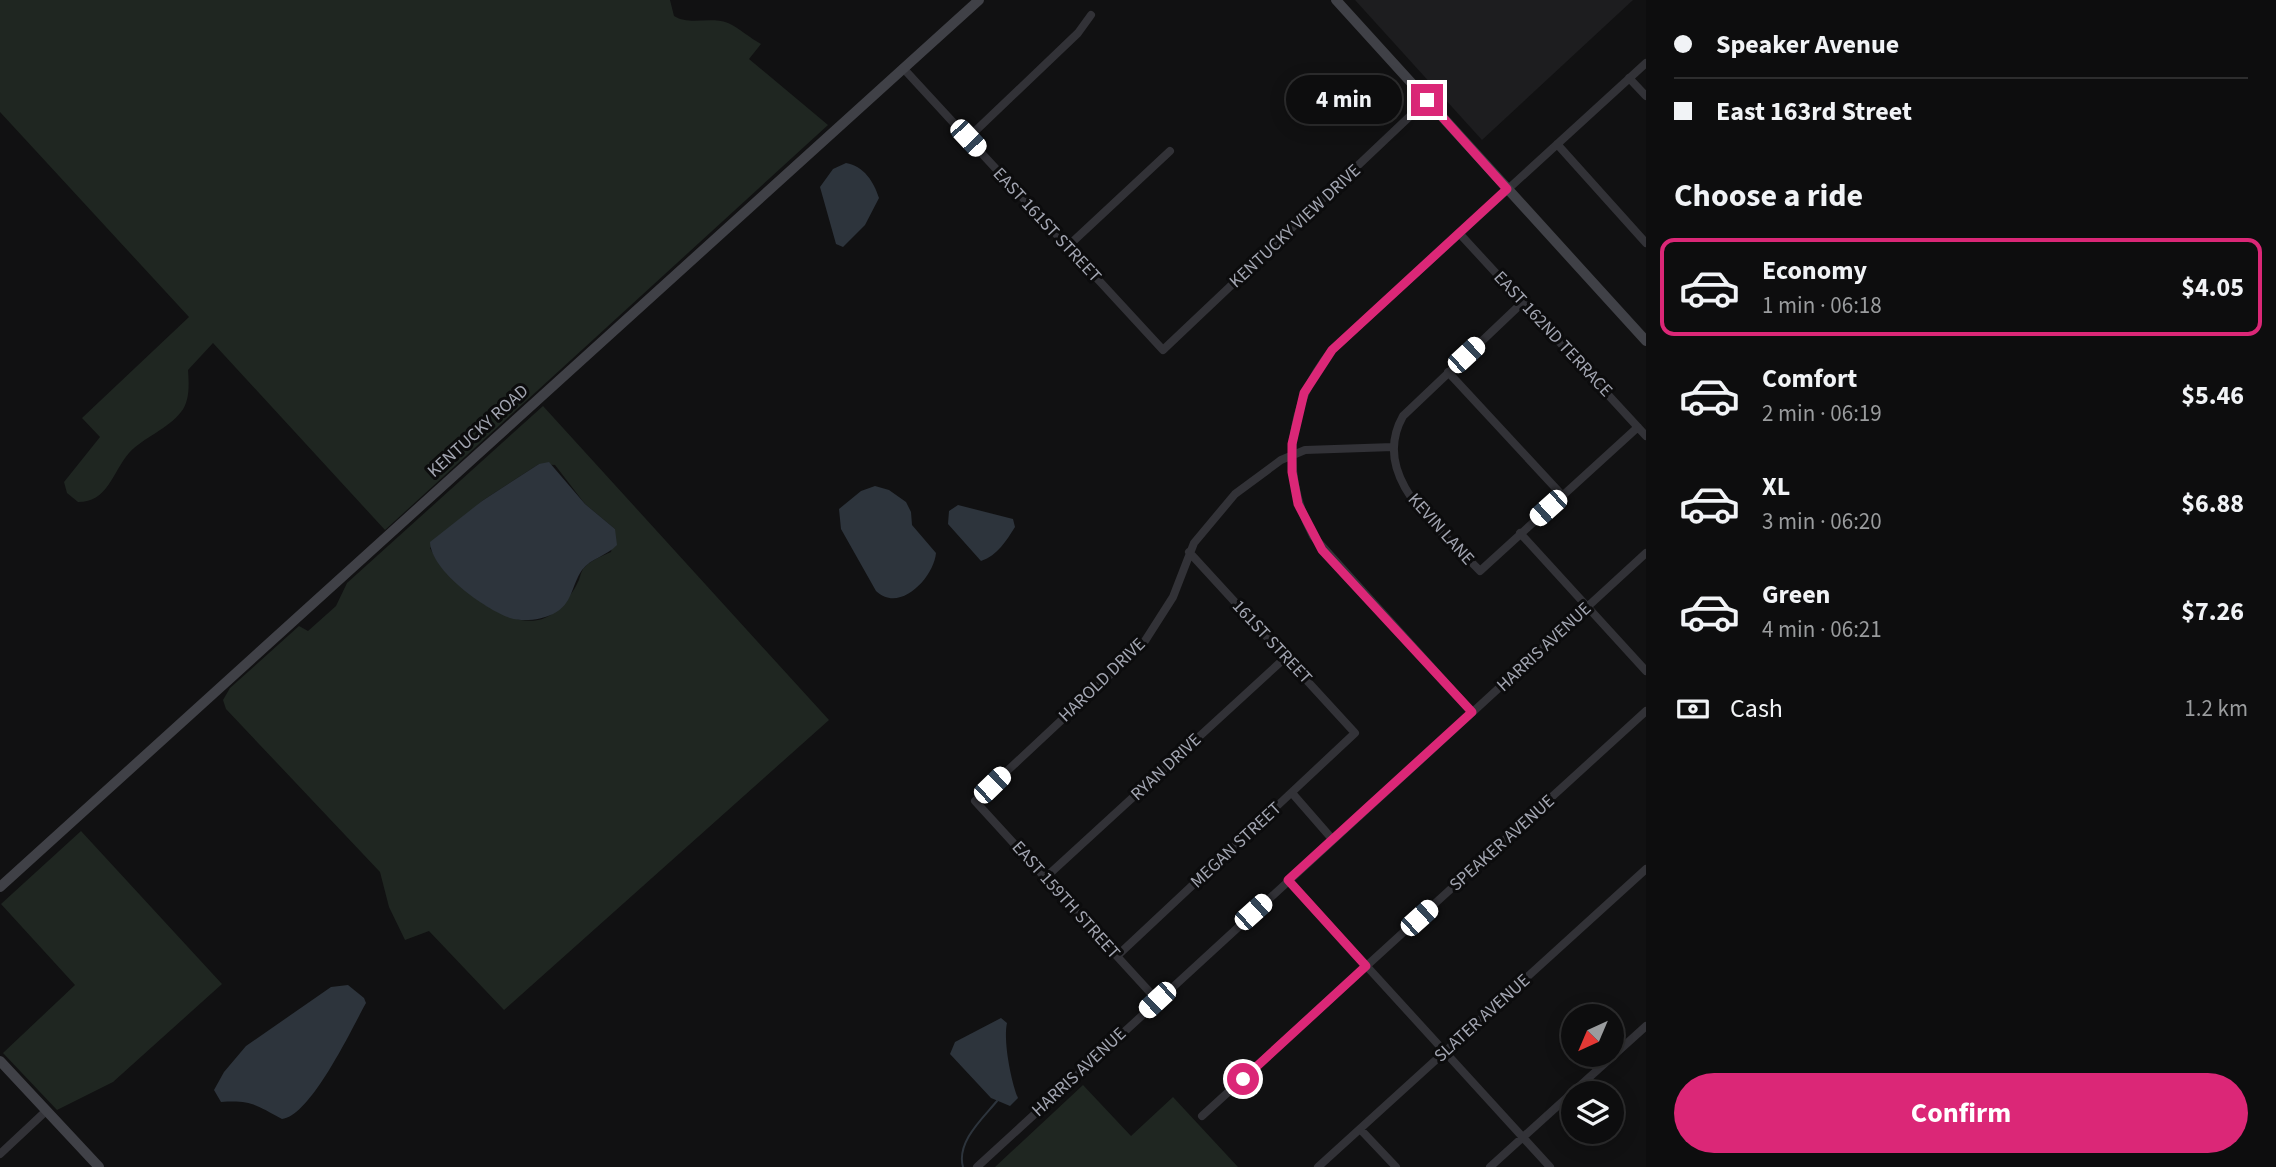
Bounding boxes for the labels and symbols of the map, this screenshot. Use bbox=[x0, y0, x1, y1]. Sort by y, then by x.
callout: 4 min bbox=[1287, 76, 1402, 124]
route end bbox=[1411, 84, 1443, 116]
car bbox=[946, 115, 991, 161]
street label: KENTUCKY VIEW DRIVE bbox=[1224, 158, 1366, 294]
street label: EAST 161ST STREET bbox=[987, 162, 1107, 288]
street label: EAST 162ND TERRACE bbox=[1488, 266, 1618, 402]
car bbox=[1444, 333, 1489, 377]
street label: KENTUCKY ROAD bbox=[422, 379, 534, 483]
car bbox=[1526, 486, 1571, 530]
street label: KEVIN LANE bbox=[1402, 488, 1480, 570]
street label: 161ST STREET bbox=[1226, 594, 1318, 690]
street label: HARRIS AVENUE bbox=[1491, 597, 1597, 697]
street label: HAROLD DRIVE bbox=[1053, 632, 1151, 728]
street label: RYAN DRIVE bbox=[1125, 728, 1207, 806]
car bbox=[970, 763, 1015, 807]
street label: SPEAKER AVENUE bbox=[1444, 789, 1560, 897]
street label: MEGAN STREET bbox=[1185, 796, 1287, 894]
street label: EAST 159TH STREET bbox=[1006, 835, 1126, 965]
car bbox=[1231, 890, 1276, 934]
car bbox=[1397, 896, 1442, 940]
street label: SLATER AVENUE bbox=[1429, 968, 1535, 1068]
car bbox=[1135, 978, 1180, 1022]
north arrow bbox=[1561, 1004, 1624, 1068]
street label: HARRIS AVENUE bbox=[1026, 1022, 1132, 1122]
route start bbox=[1227, 1063, 1259, 1095]

